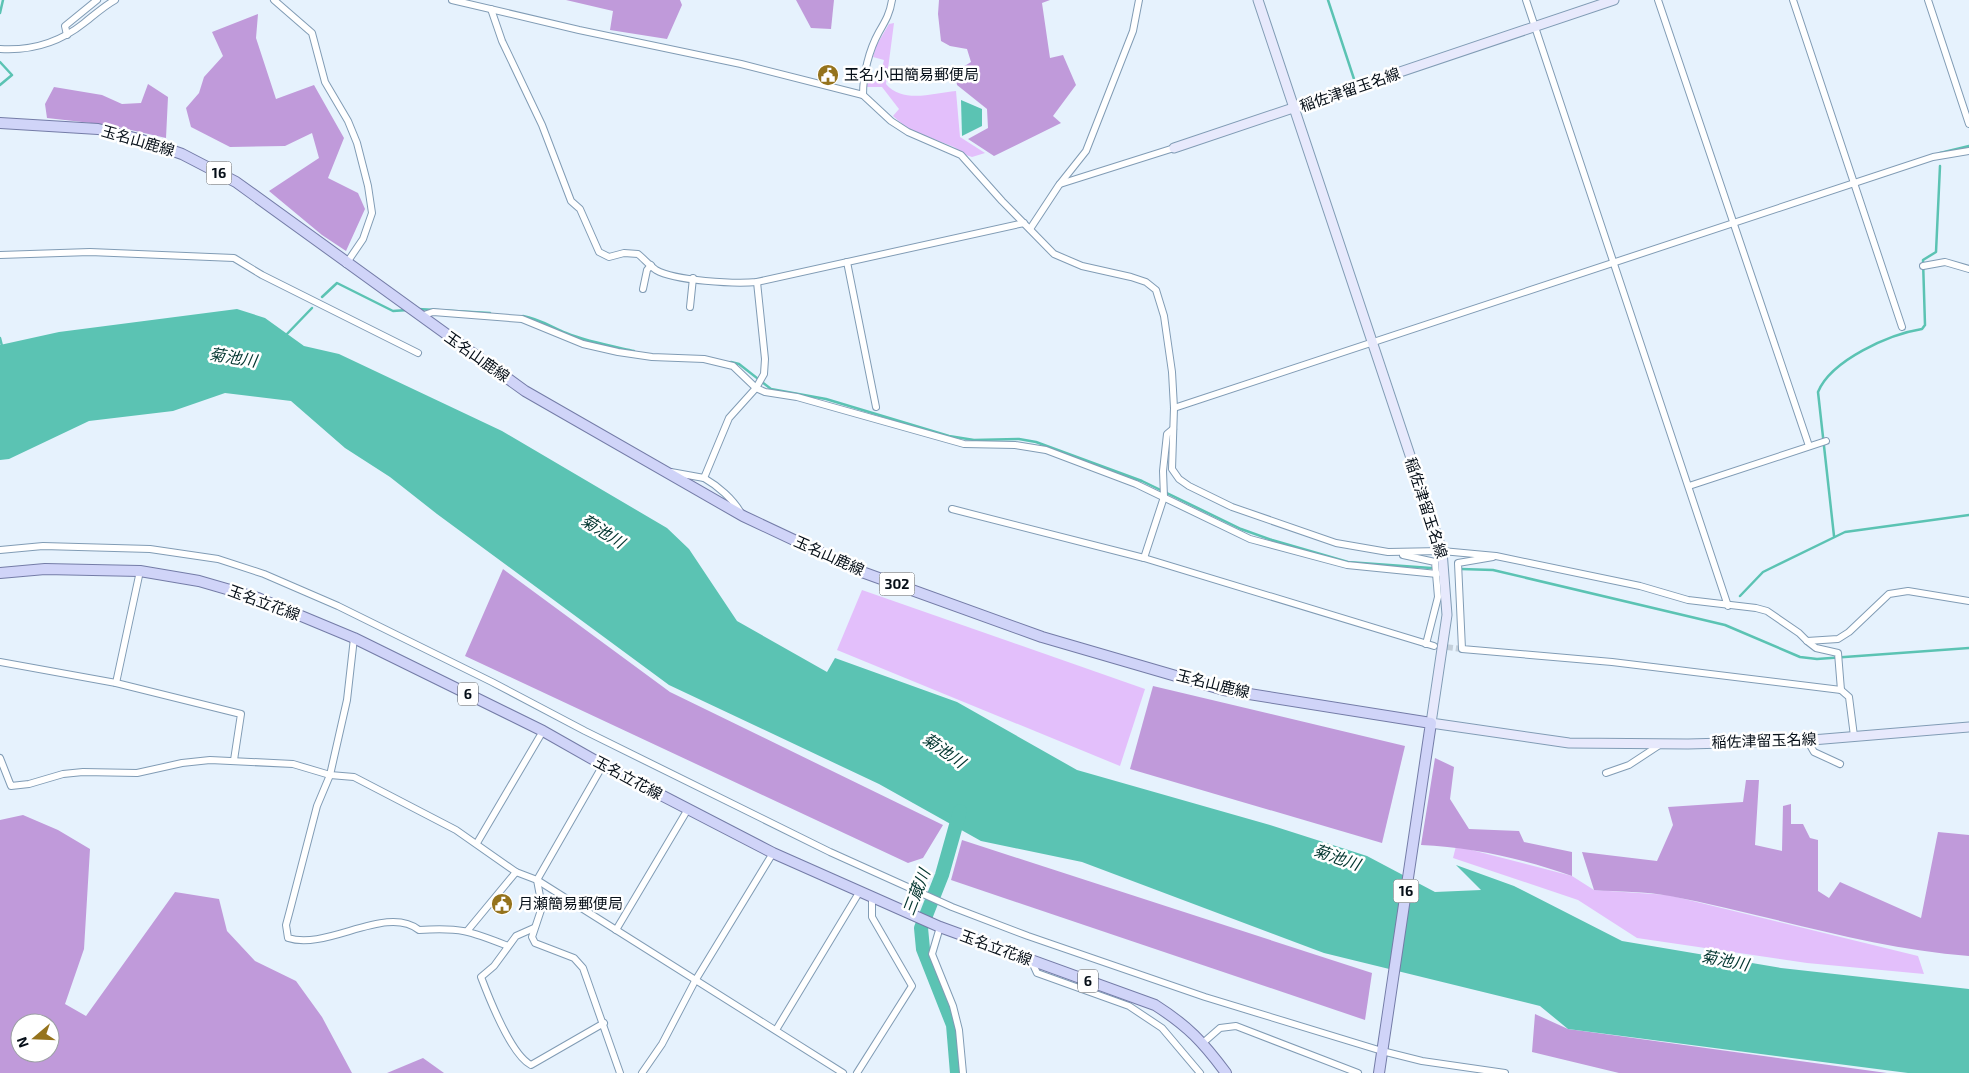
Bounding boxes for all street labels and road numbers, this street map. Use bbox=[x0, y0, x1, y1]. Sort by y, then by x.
street label: 稲佐津留玉名線 bbox=[1297, 63, 1402, 115]
street label: 玉名山鹿線 bbox=[100, 121, 177, 159]
road number: 16 bbox=[206, 162, 232, 184]
street label: 玉名山鹿線 bbox=[442, 327, 513, 385]
street label: 稲佐津留玉名線 bbox=[1402, 455, 1452, 560]
street label: 玉名山鹿線 bbox=[791, 532, 867, 579]
road number: 302 bbox=[880, 572, 914, 596]
street label: 玉名立花線 bbox=[226, 581, 303, 623]
street label: 玉名山鹿線 bbox=[1175, 665, 1252, 701]
road number: 6 bbox=[458, 682, 478, 706]
street label: 稲佐津留玉名線 bbox=[1711, 729, 1817, 751]
street label: 玉名立花線 bbox=[591, 752, 666, 803]
road number: 16 bbox=[1394, 879, 1418, 902]
street label: 玉名立花線 bbox=[958, 926, 1035, 968]
road number: 6 bbox=[1078, 969, 1098, 992]

